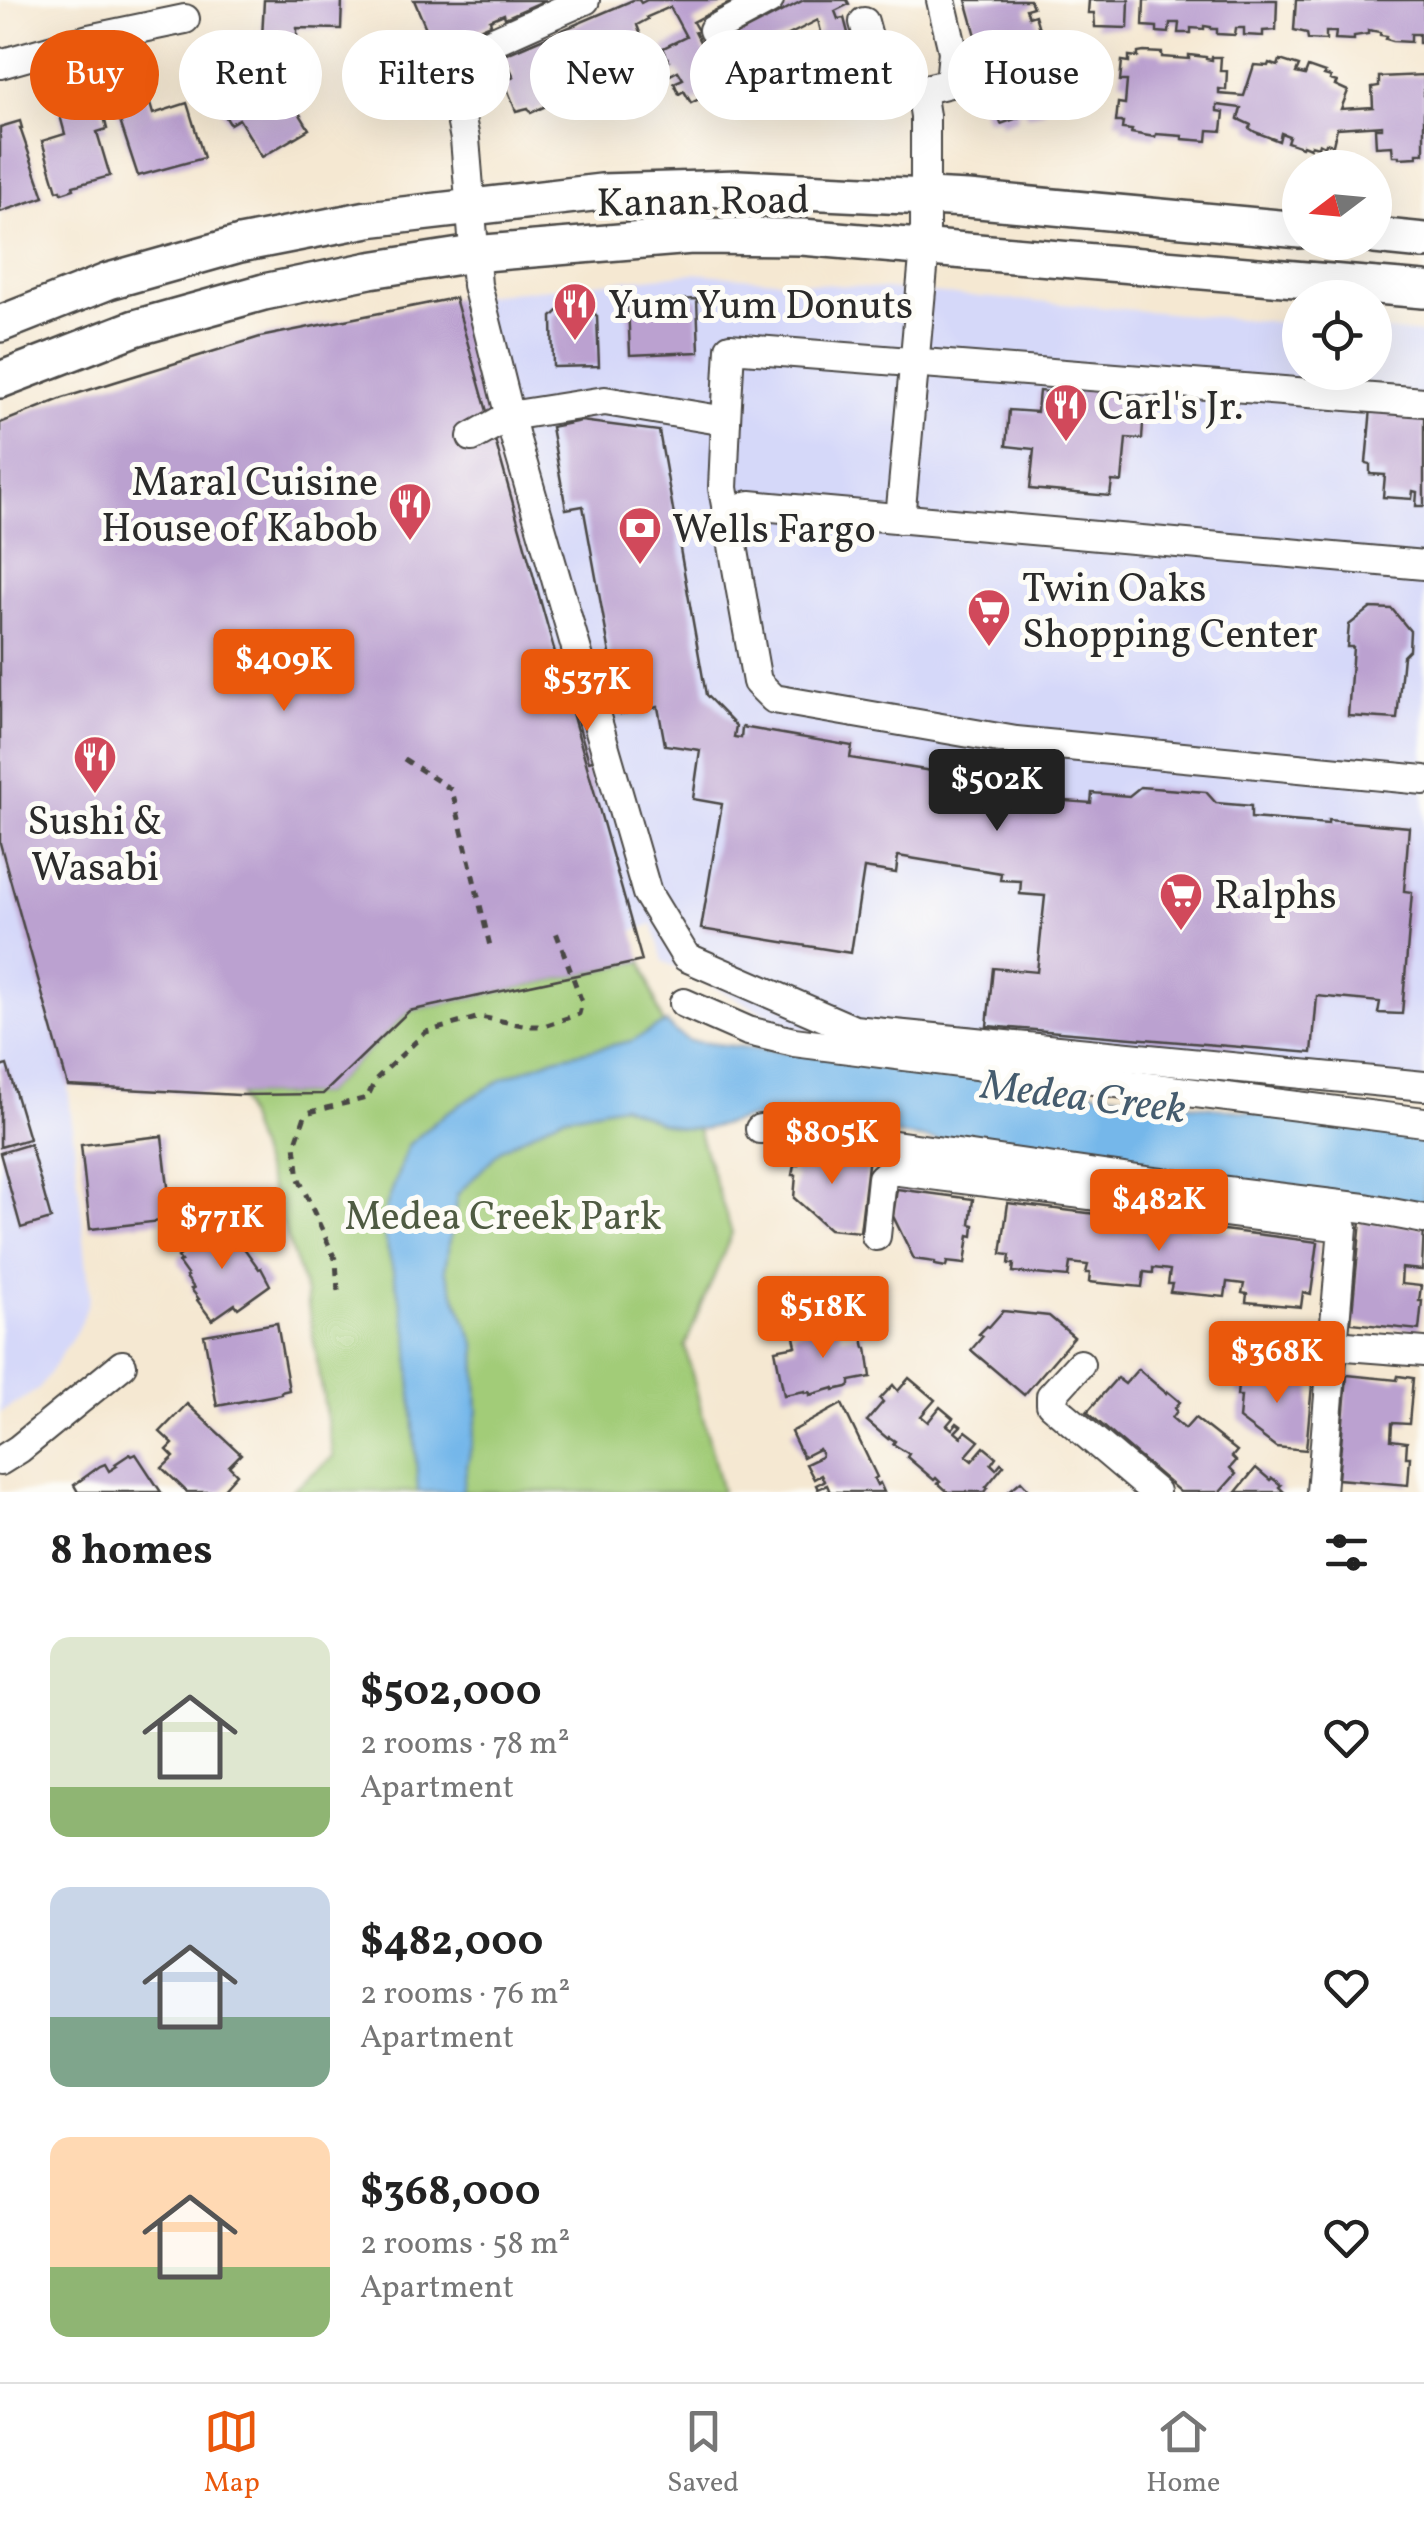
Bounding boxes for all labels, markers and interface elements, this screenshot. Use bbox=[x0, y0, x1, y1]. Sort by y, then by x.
chip: Buy bbox=[30, 30, 159, 120]
chip: Rent bbox=[179, 30, 322, 120]
chip: Filters bbox=[342, 30, 510, 120]
chip: New bbox=[530, 30, 670, 120]
chip: Apartment bbox=[690, 30, 928, 120]
chip: House bbox=[948, 30, 1114, 120]
north arrow bbox=[1282, 150, 1392, 260]
map controls bbox=[1282, 150, 1392, 390]
street label: Kanan Road bbox=[596, 174, 810, 234]
place label: Yum Yum Donuts bbox=[608, 280, 913, 336]
button: locate bbox=[1282, 280, 1392, 390]
restaurant icon: Yum Yum Donuts bbox=[552, 281, 598, 342]
place label: Carl's Jr. bbox=[1098, 381, 1244, 437]
restaurant icon: Carl's Jr. bbox=[1043, 382, 1089, 443]
place label: Maral Cuisine House of Kabob bbox=[101, 457, 378, 559]
restaurant icon: Maral Cuisine House of Kabob bbox=[387, 481, 433, 542]
place label: Wells Fargo bbox=[672, 504, 876, 560]
bank icon: Wells Fargo bbox=[617, 505, 663, 566]
place label: Twin Oaks Shopping Center bbox=[1022, 563, 1318, 665]
supermarket icon: Twin Oaks Shopping Center bbox=[966, 587, 1012, 648]
pin: $409K bbox=[214, 629, 354, 714]
text: $409K bbox=[235, 639, 333, 683]
pin: $537K bbox=[517, 649, 657, 734]
text: $537K bbox=[543, 659, 631, 703]
restaurant icon: Sushi & Wasabi bbox=[72, 734, 118, 795]
pin: $502K bbox=[927, 749, 1067, 834]
text: $502K bbox=[951, 759, 1043, 803]
place label: Sushi & Wasabi bbox=[27, 796, 163, 898]
place label: Ralphs bbox=[1214, 870, 1337, 926]
supermarket icon: Ralphs bbox=[1158, 871, 1204, 932]
water label: Medea Creek bbox=[976, 1057, 1189, 1141]
pin: $805K bbox=[762, 1102, 902, 1187]
text: $805K bbox=[785, 1112, 879, 1156]
pin: $482K bbox=[1089, 1169, 1229, 1254]
text: $482K bbox=[1112, 1179, 1206, 1223]
pin: $771K bbox=[152, 1187, 292, 1272]
park label: Medea Creek Park bbox=[344, 1191, 662, 1247]
text: $771K bbox=[180, 1197, 264, 1241]
pin: $518K bbox=[753, 1276, 893, 1361]
text: $518K bbox=[780, 1286, 866, 1330]
pin: $368K bbox=[1207, 1321, 1347, 1406]
text: $368K bbox=[1231, 1331, 1323, 1375]
text: 8 homes bbox=[50, 1523, 213, 1582]
icon: filters bbox=[1319, 1525, 1374, 1580]
text: $502,000 bbox=[360, 1664, 542, 1723]
icon: home bbox=[130, 1677, 250, 1797]
icon: heart bbox=[1319, 1710, 1374, 1765]
text: 2 rooms · 78 m² bbox=[360, 1723, 570, 1767]
text: Apartment bbox=[360, 1767, 514, 1811]
text: $482,000 bbox=[360, 1914, 543, 1973]
icon: home bbox=[130, 1927, 250, 2047]
icon: heart bbox=[1319, 1960, 1374, 2015]
text: 2 rooms · 76 m² bbox=[360, 1973, 570, 2017]
text: Apartment bbox=[360, 2017, 514, 2061]
text: $368,000 bbox=[360, 2164, 541, 2223]
icon: home bbox=[130, 2177, 250, 2297]
icon: heart bbox=[1319, 2210, 1374, 2265]
text: 2 rooms · 58 m² bbox=[360, 2223, 570, 2267]
text: Apartment bbox=[360, 2267, 514, 2311]
tab: Map bbox=[204, 2404, 260, 2503]
tab: Saved bbox=[667, 2404, 739, 2503]
tab: Home bbox=[1146, 2404, 1220, 2503]

